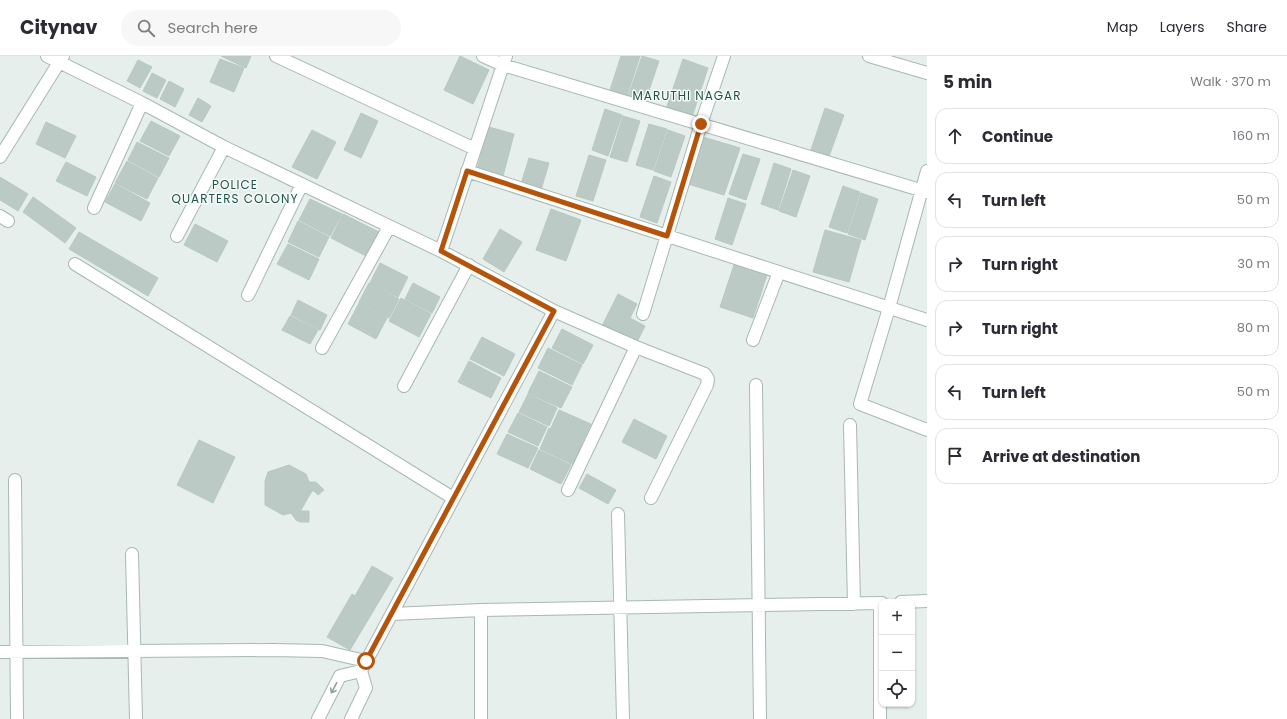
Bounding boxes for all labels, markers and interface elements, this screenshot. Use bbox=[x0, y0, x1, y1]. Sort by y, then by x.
search box bbox=[121, 10, 401, 46]
text: Citynav bbox=[20, 14, 97, 41]
icon: search bbox=[135, 17, 157, 39]
text: Search here bbox=[167, 17, 258, 38]
text: Map bbox=[1107, 17, 1138, 37]
text: Layers bbox=[1160, 17, 1204, 37]
text: Share bbox=[1226, 17, 1267, 37]
text: 5 min bbox=[943, 70, 992, 94]
text: Walk · 370 m bbox=[1190, 72, 1271, 91]
district label: MARUTHI NAGAR bbox=[632, 87, 742, 104]
route end bbox=[692, 115, 710, 133]
icon: ahead bbox=[944, 125, 966, 147]
text: Continue bbox=[982, 126, 1053, 147]
text: 160 m bbox=[1233, 126, 1270, 145]
district label: POLICE QUARTERS COLONY bbox=[172, 176, 298, 207]
icon: left bbox=[944, 189, 966, 211]
text: Turn left bbox=[982, 190, 1046, 211]
text: 50 m bbox=[1237, 190, 1270, 209]
icon: right bbox=[944, 253, 966, 275]
text: Turn right bbox=[982, 254, 1058, 275]
text: 30 m bbox=[1237, 254, 1270, 273]
icon: right bbox=[944, 317, 966, 339]
text: Turn right bbox=[982, 318, 1058, 339]
text: 80 m bbox=[1237, 318, 1270, 337]
icon: left bbox=[944, 381, 966, 403]
text: Turn left bbox=[982, 382, 1046, 403]
text: 50 m bbox=[1237, 382, 1270, 401]
icon: arrive bbox=[944, 445, 966, 467]
text: Arrive at destination bbox=[982, 446, 1140, 467]
map controls bbox=[879, 599, 915, 707]
button: + bbox=[879, 599, 915, 635]
button: − bbox=[879, 635, 915, 671]
route start bbox=[357, 652, 375, 670]
button: locate bbox=[879, 671, 915, 707]
one-way arrow bbox=[330, 682, 337, 694]

